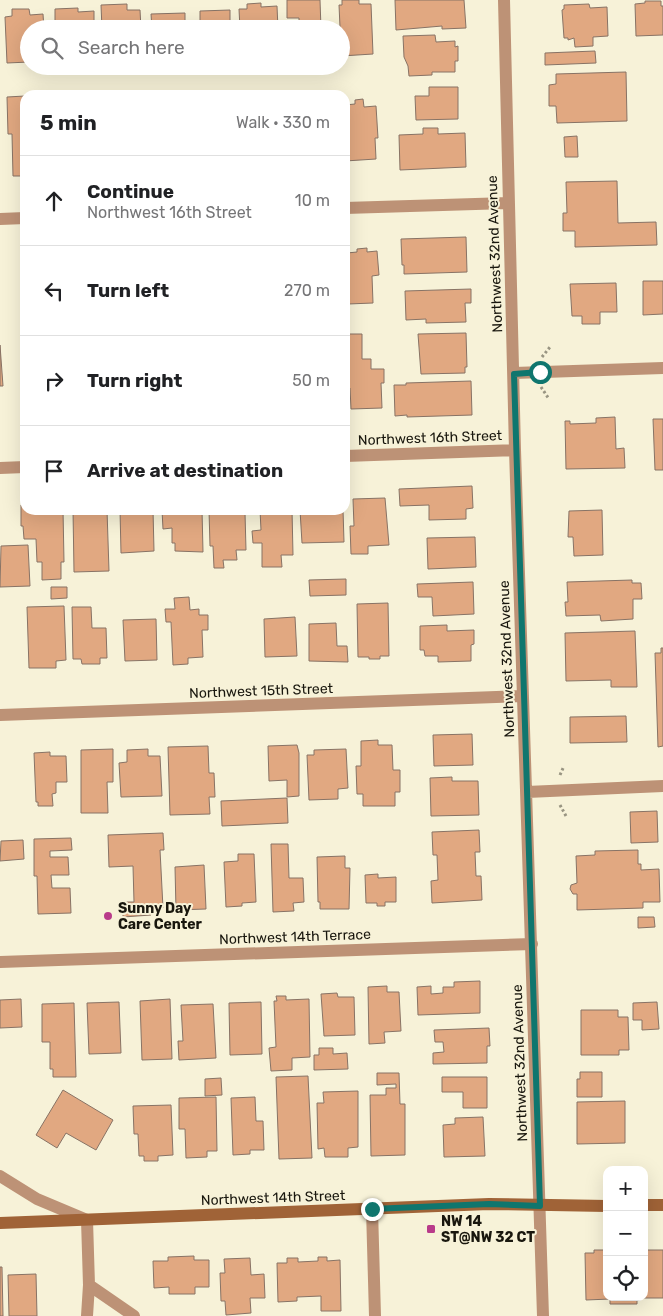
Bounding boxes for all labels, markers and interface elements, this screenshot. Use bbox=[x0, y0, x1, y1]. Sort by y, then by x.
search box bbox=[20, 20, 350, 75]
icon: search bbox=[38, 34, 66, 62]
text: Search here bbox=[78, 36, 185, 59]
text: 5 min bbox=[40, 110, 97, 135]
text: Walk · 330 m bbox=[236, 113, 330, 132]
street label: Northwest 32nd Avenue bbox=[484, 175, 506, 333]
text: Continue bbox=[87, 180, 174, 203]
icon: ahead bbox=[40, 187, 68, 215]
text: 10 m bbox=[295, 191, 330, 210]
text: Northwest 16th Street bbox=[87, 203, 252, 222]
icon: left bbox=[40, 277, 68, 305]
text: Turn left bbox=[87, 279, 169, 302]
text: 270 m bbox=[284, 281, 330, 300]
route start bbox=[529, 361, 552, 384]
icon: right bbox=[40, 367, 68, 395]
text: Turn right bbox=[87, 369, 182, 392]
text: 50 m bbox=[292, 371, 330, 390]
street label: Northwest 16th Street bbox=[358, 427, 503, 449]
icon: arrive bbox=[40, 457, 68, 485]
text: Arrive at destination bbox=[87, 459, 283, 482]
street label: Northwest 32nd Avenue bbox=[496, 580, 518, 738]
street label: Northwest 15th Street bbox=[189, 680, 334, 702]
place label: Sunny Day Care Center bbox=[118, 900, 203, 933]
marker: Sunny Day Care Center bbox=[102, 910, 114, 922]
street label: Northwest 14th Terrace bbox=[219, 926, 371, 948]
street label: Northwest 32nd Avenue bbox=[509, 984, 531, 1142]
map controls bbox=[603, 1166, 648, 1301]
button: + bbox=[603, 1166, 648, 1211]
street label: Northwest 14th Street bbox=[200, 1187, 346, 1209]
route end bbox=[361, 1198, 384, 1221]
button: − bbox=[603, 1211, 648, 1256]
place label: NW 14 ST@NW 32 CT bbox=[441, 1213, 535, 1246]
marker: NW 14 ST@NW 32 CT bbox=[425, 1223, 437, 1235]
button: locate bbox=[603, 1256, 648, 1301]

